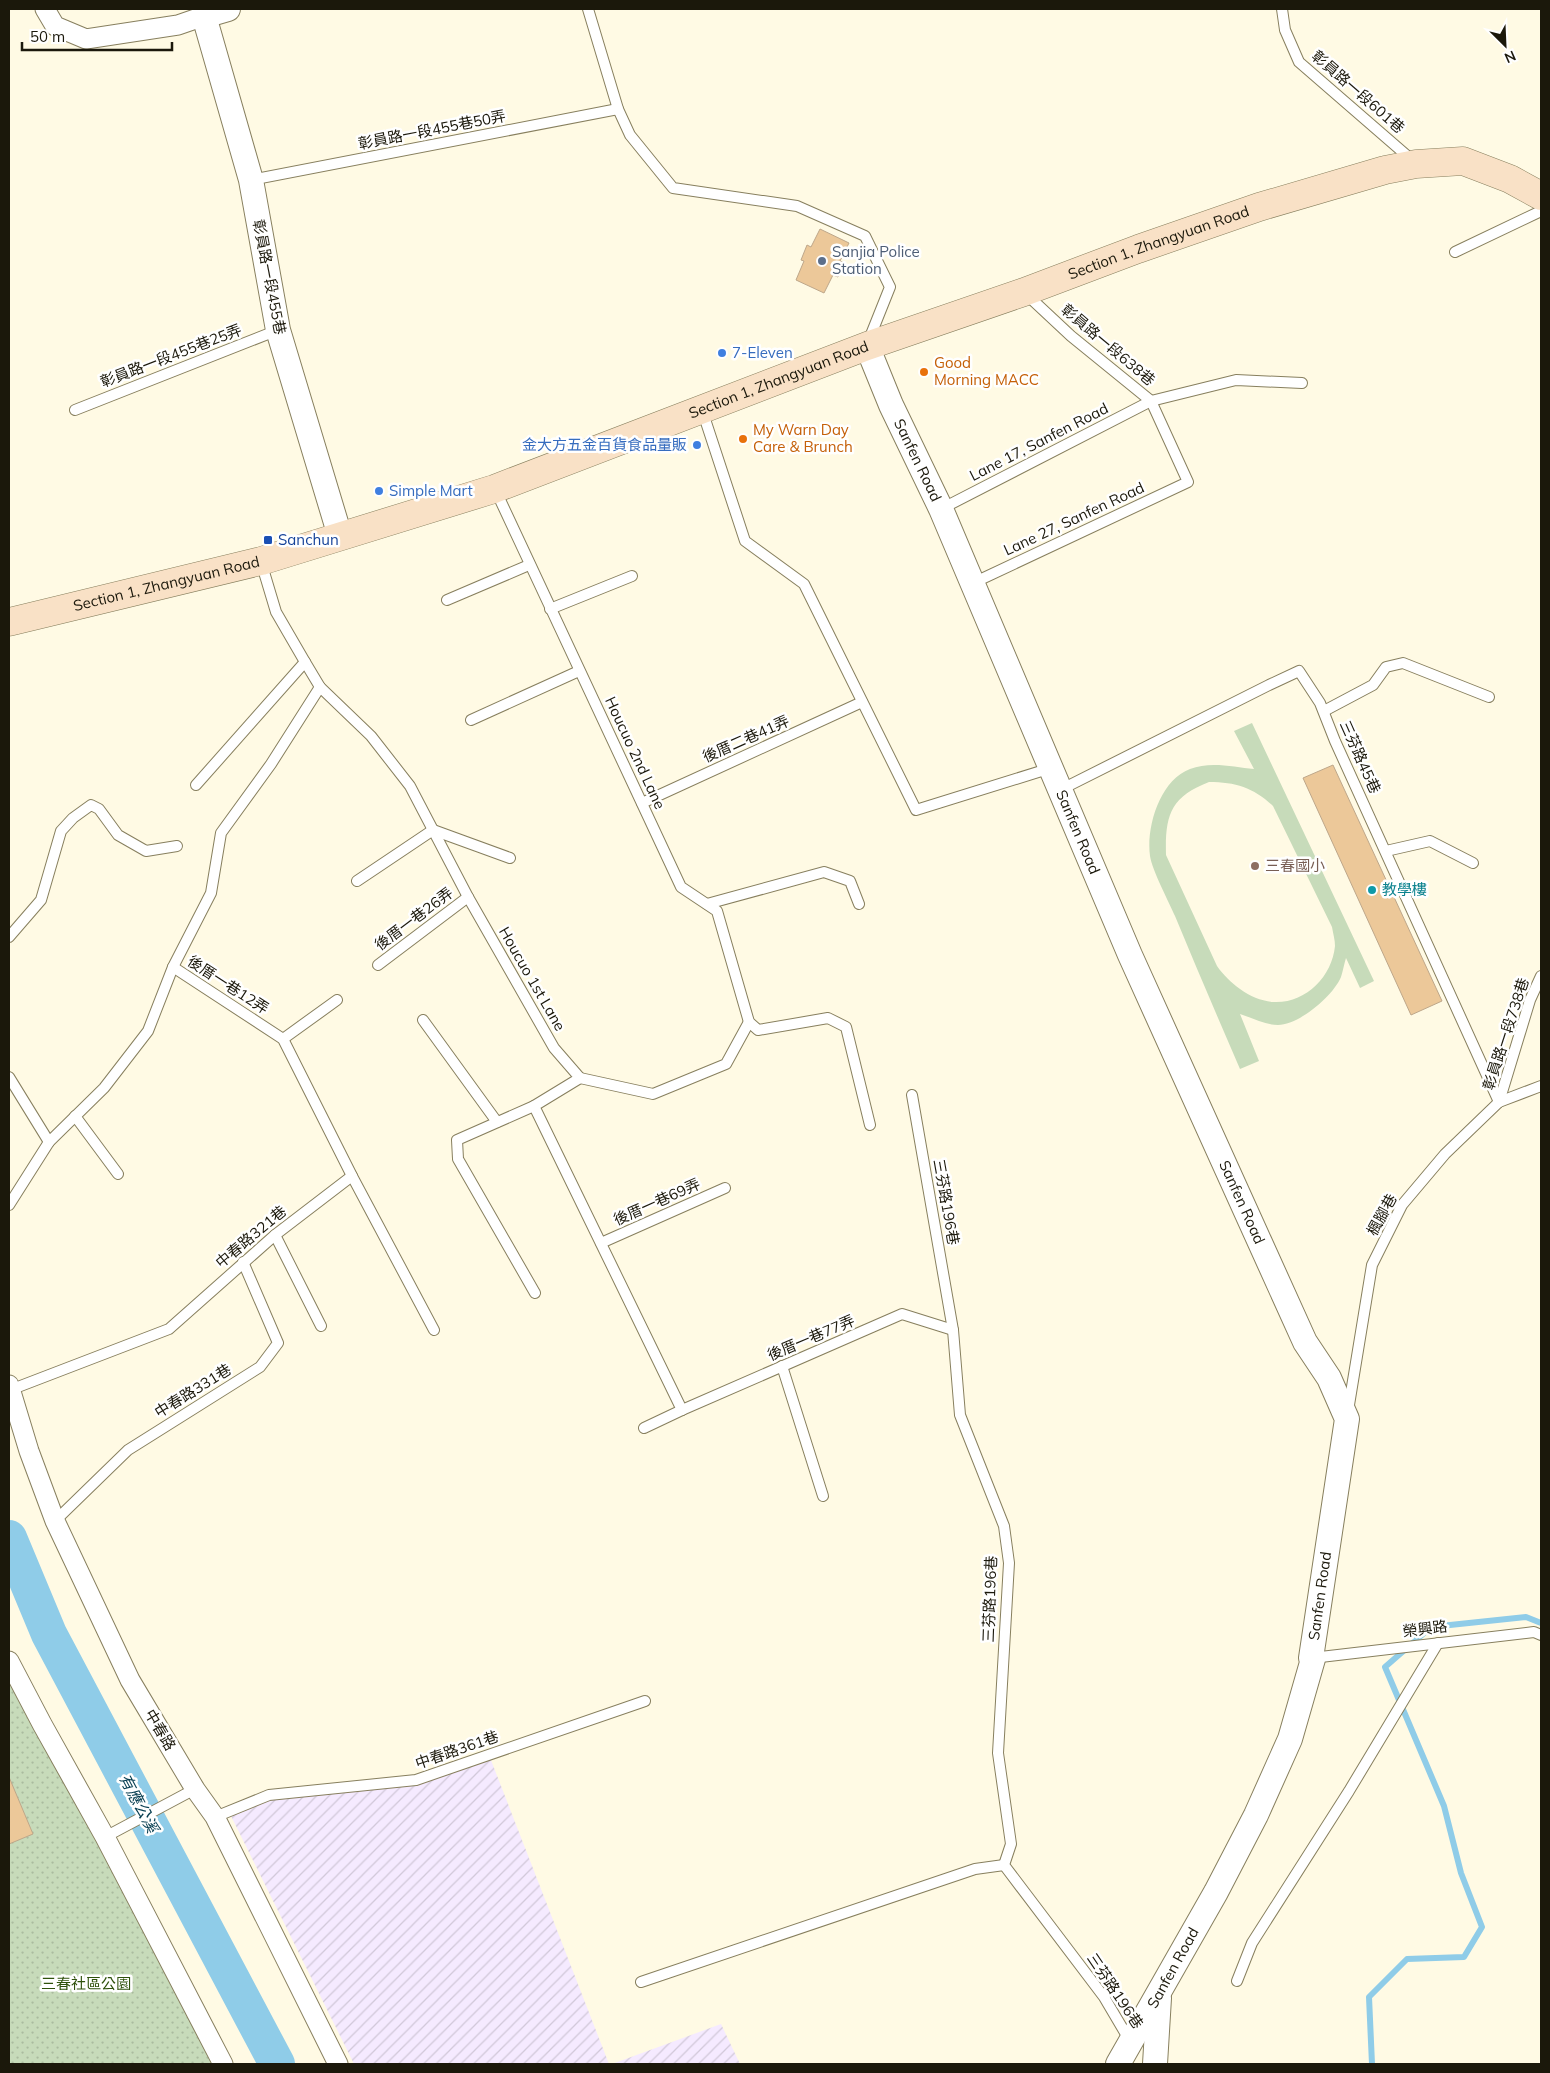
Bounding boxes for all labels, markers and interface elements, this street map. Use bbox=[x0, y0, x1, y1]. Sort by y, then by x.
scale bar bbox=[22, 20, 172, 52]
north arrow bbox=[1480, 20, 1530, 70]
text: 50 m bbox=[30, 27, 65, 46]
street label: 彰員路一段601巷 bbox=[1308, 46, 1409, 137]
text: N bbox=[1502, 47, 1519, 67]
street label: 彰員路一段455巷50弄 bbox=[356, 106, 507, 153]
street label: Section 1, Zhangyuan Road bbox=[1065, 201, 1252, 284]
street label: 彰員路一段455巷 bbox=[249, 218, 290, 336]
place label: Sanjia Police Station bbox=[832, 242, 920, 278]
marker: Sanjia Police Station bbox=[816, 255, 828, 267]
street label: 彰員路一段638巷 bbox=[1057, 300, 1159, 390]
street label: 彰員路一段455巷25弄 bbox=[97, 320, 244, 391]
street label: Section 1, Zhangyuan Road bbox=[686, 336, 871, 423]
place label: 7-Eleven bbox=[732, 343, 793, 362]
marker: 7-Eleven bbox=[716, 347, 728, 359]
place label: Good Morning MACC bbox=[934, 353, 1039, 389]
marker: Good Morning MACC bbox=[918, 366, 930, 378]
street label: Lane 17, Sanfen Road bbox=[966, 398, 1111, 485]
street label: Sanfen Road bbox=[890, 415, 946, 505]
place label: My Warn Day Care & Brunch bbox=[753, 420, 853, 456]
marker: My Warn Day Care & Brunch bbox=[737, 433, 749, 445]
place label: 金大方五金百貨食品量販 bbox=[522, 435, 687, 454]
marker: 金大方五金百貨食品量販 bbox=[691, 439, 703, 451]
street label: Lane 27, Sanfen Road bbox=[1000, 478, 1147, 559]
place label: Simple Mart bbox=[389, 481, 473, 500]
marker: Simple Mart bbox=[373, 485, 385, 497]
place label: Sanchun bbox=[278, 530, 339, 549]
marker: Sanchun bbox=[262, 534, 274, 546]
street label: Section 1, Zhangyuan Road bbox=[71, 552, 262, 615]
street label: Houcuo 2nd Lane bbox=[601, 693, 670, 812]
street label: 後厝二巷41弄 bbox=[699, 711, 792, 766]
street label: 三芬路45巷 bbox=[1336, 717, 1385, 796]
street label: Sanfen Road bbox=[1052, 787, 1105, 877]
place label: 三春國小 bbox=[1265, 856, 1325, 875]
marker: 三春國小 bbox=[1249, 860, 1261, 872]
place label: 教學樓 bbox=[1382, 880, 1427, 899]
street label: 後厝一巷26弄 bbox=[371, 883, 457, 954]
marker: 教學樓 bbox=[1366, 884, 1378, 896]
street label: Houcuo 1st Lane bbox=[495, 923, 570, 1034]
street label: 後厝一巷12弄 bbox=[184, 951, 272, 1018]
street label: 彰員路一段738巷 bbox=[1478, 975, 1533, 1092]
street label: 三芬路196巷 bbox=[930, 1157, 963, 1246]
street label: Sanfen Road bbox=[1215, 1157, 1269, 1247]
street label: 後厝一巷69弄 bbox=[610, 1174, 703, 1229]
street label: 楓腳巷 bbox=[1362, 1190, 1401, 1239]
street label: 中春路321巷 bbox=[211, 1201, 290, 1272]
street label: 後厝一巷77弄 bbox=[764, 1311, 857, 1364]
street label: 中春路331巷 bbox=[151, 1359, 235, 1422]
street label: Sanfen Road bbox=[1304, 1550, 1335, 1642]
street label: 三芬路196巷 bbox=[978, 1555, 1001, 1643]
street label: 榮興路 bbox=[1401, 1616, 1448, 1641]
street label: 中春路 bbox=[141, 1706, 180, 1754]
street label: 中春路361巷 bbox=[413, 1726, 501, 1773]
water label: 有應公溪 bbox=[115, 1770, 164, 1838]
street label: Sanfen Road bbox=[1143, 1924, 1203, 2012]
street label: 三芬路196巷 bbox=[1083, 1949, 1148, 2032]
park label: 三春社區公園 bbox=[41, 1974, 131, 1993]

